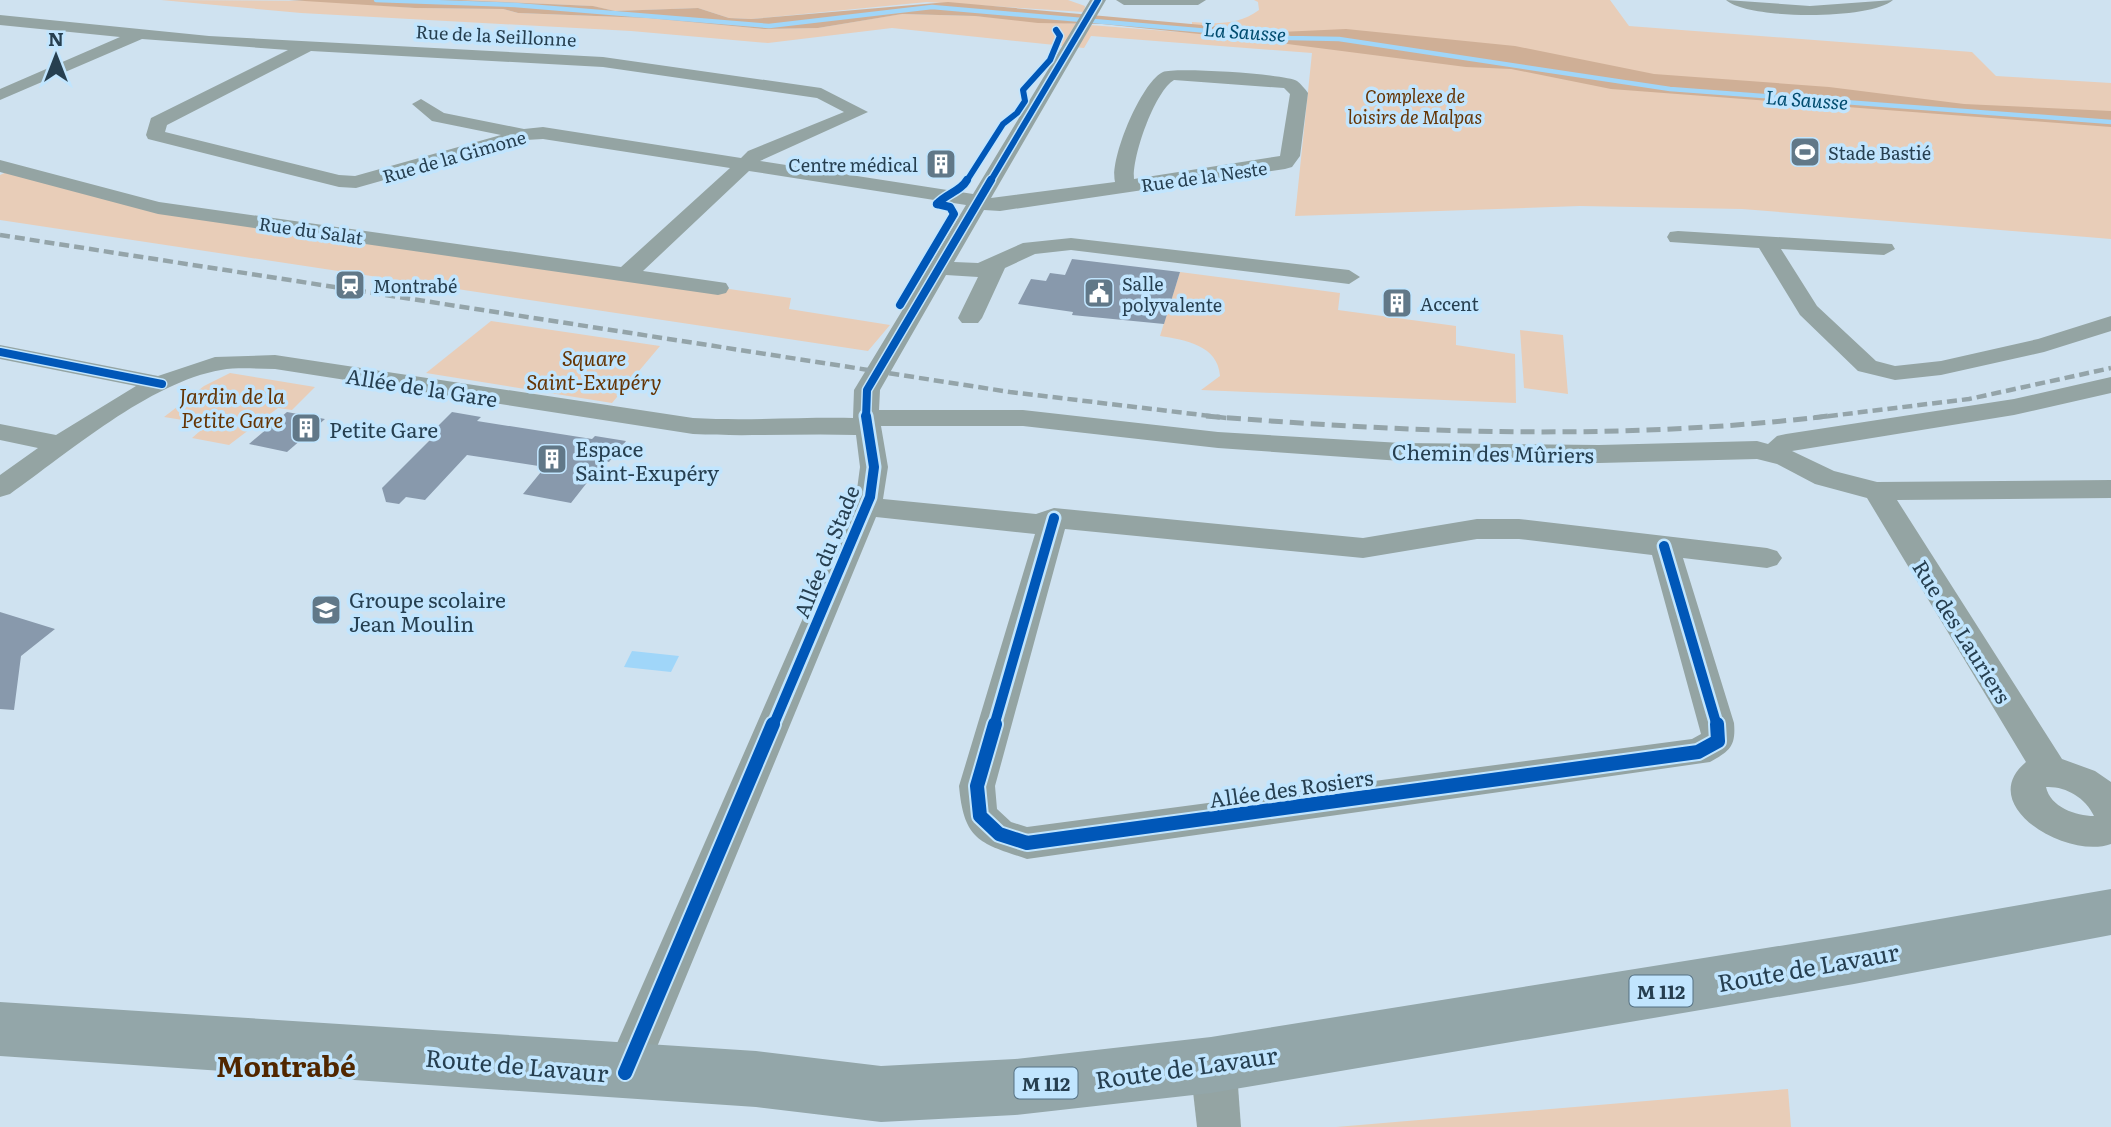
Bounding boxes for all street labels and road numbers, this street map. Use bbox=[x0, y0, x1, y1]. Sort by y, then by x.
street label: Rue de la Seillonne bbox=[415, 17, 577, 53]
street label: Rue de la Gimone bbox=[379, 123, 529, 189]
street label: Rue de la Neste bbox=[1139, 154, 1269, 198]
street label: Rue du Salat bbox=[257, 209, 366, 251]
street label: Allée de la Gare bbox=[344, 359, 500, 413]
street label: Chemin des Mûriers bbox=[1392, 435, 1594, 469]
street label: Allée du Stade bbox=[784, 480, 866, 622]
street label: Rue des Lauriers bbox=[1906, 553, 2020, 709]
street label: Allée des Rosiers bbox=[1207, 760, 1375, 814]
street label: Route de Lavaur bbox=[1715, 933, 1902, 999]
road number: M 112 bbox=[1630, 976, 1692, 1007]
street label: Route de Lavaur bbox=[1093, 1036, 1280, 1096]
street label: Route de Lavaur bbox=[424, 1039, 611, 1089]
road number: M 112 bbox=[1014, 1068, 1078, 1098]

